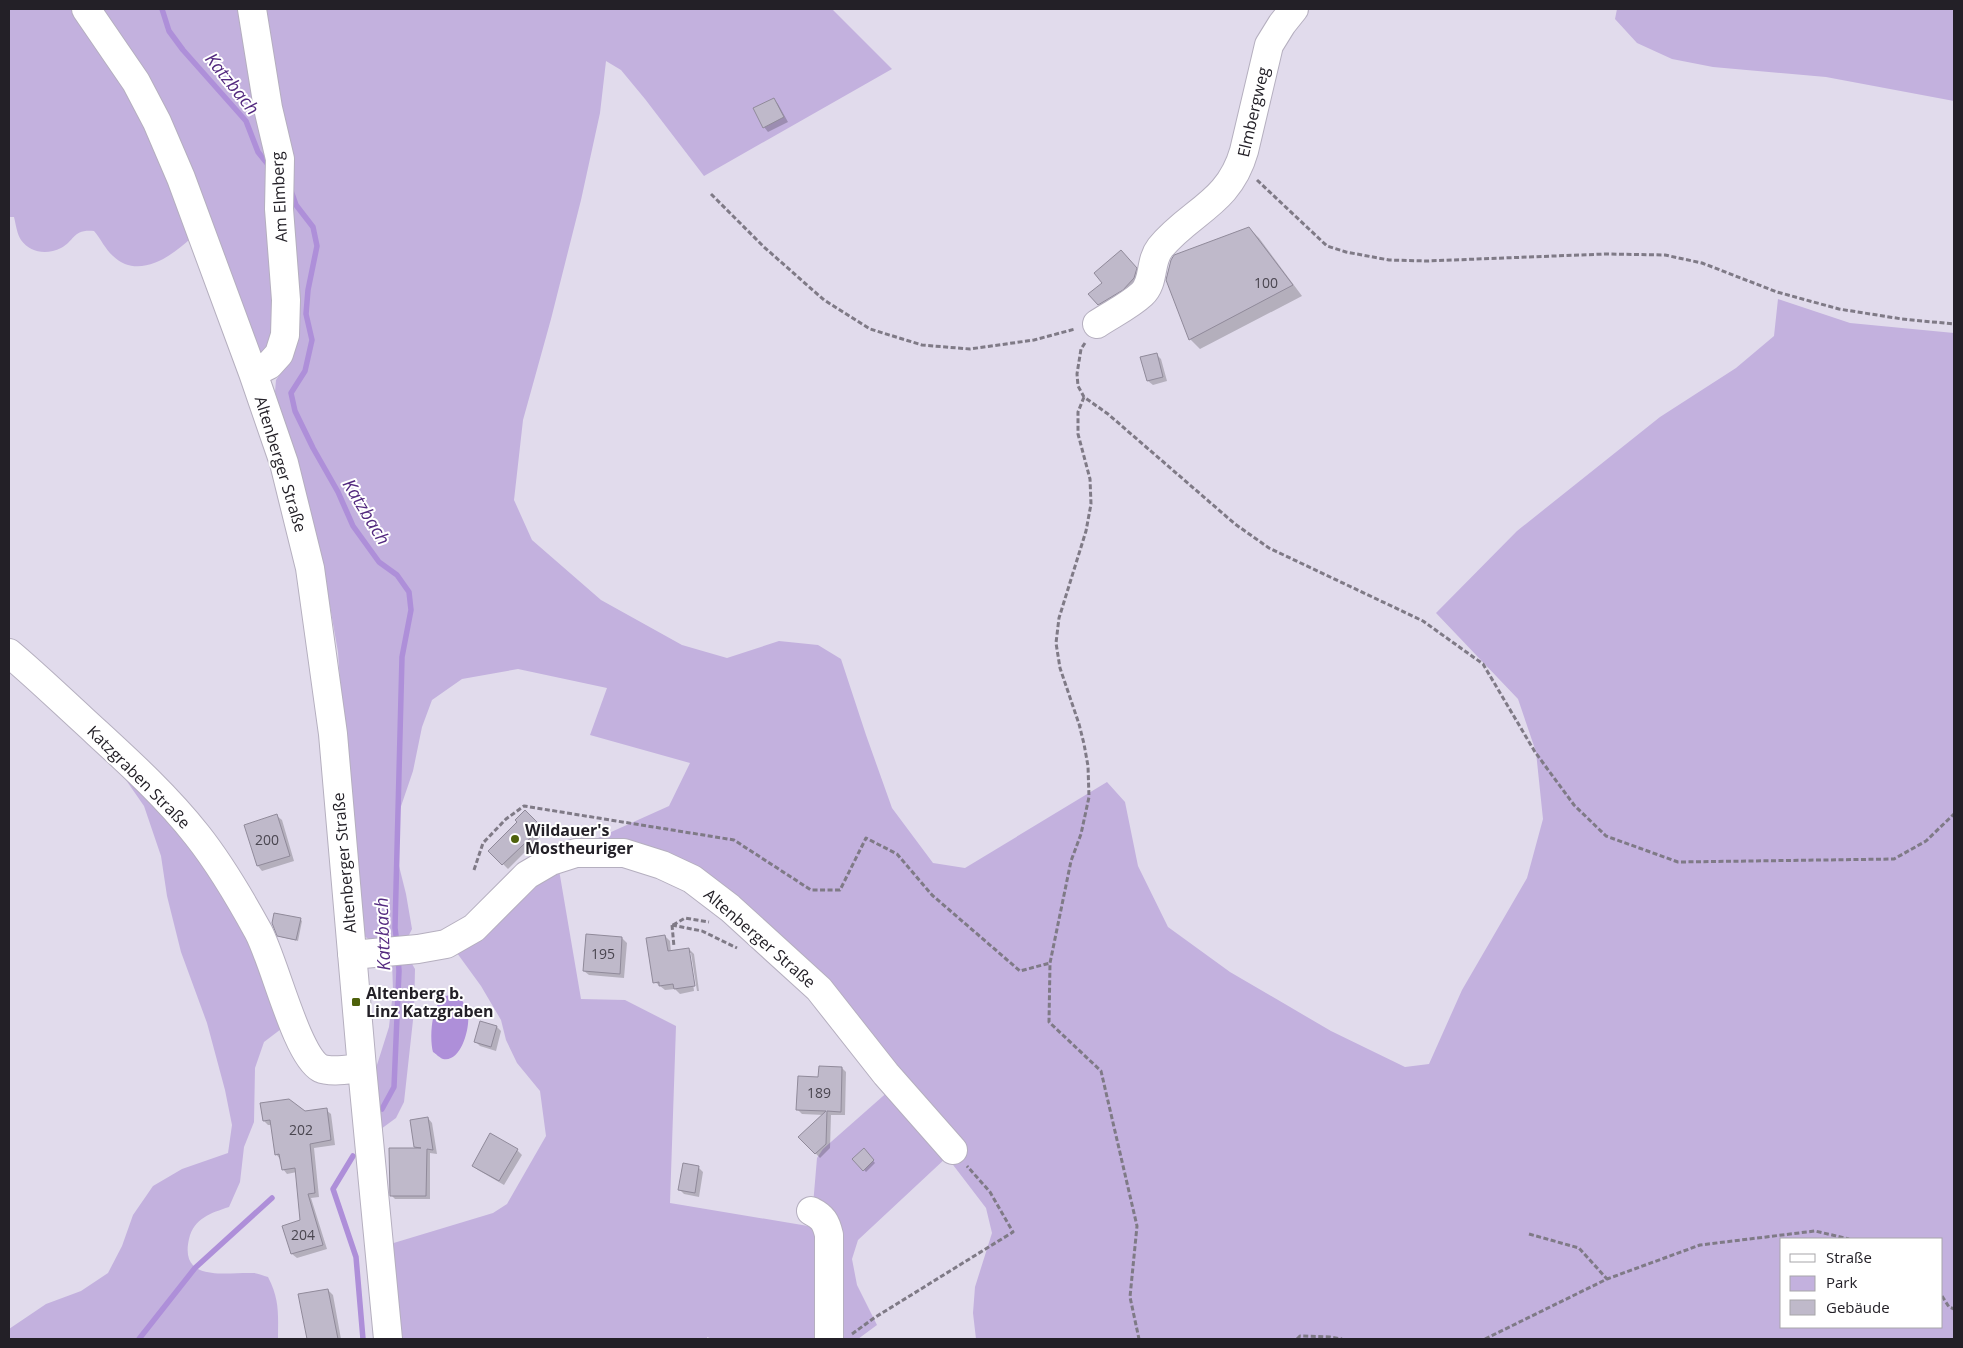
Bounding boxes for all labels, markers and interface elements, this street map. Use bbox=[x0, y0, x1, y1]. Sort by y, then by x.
water label: Katzbach bbox=[200, 47, 265, 119]
street label: Elmbergweg bbox=[1232, 64, 1274, 159]
street label: Am Elmberg bbox=[266, 151, 292, 243]
house number: 100 bbox=[1254, 273, 1278, 292]
street label: Altenberger Straße bbox=[250, 393, 312, 535]
water label: Katzbach bbox=[338, 474, 396, 549]
street label: Katzgraben Straße bbox=[83, 721, 195, 833]
street label: Altenberger Straße bbox=[327, 792, 361, 934]
place label: Wildauer's Mostheuriger bbox=[525, 819, 633, 859]
house number: 200 bbox=[255, 830, 279, 849]
marker: Wildauer's Mostheuriger bbox=[509, 833, 521, 845]
street label: Altenberger Straße bbox=[700, 883, 821, 993]
water label: Katzbach bbox=[369, 897, 395, 971]
house number: 195 bbox=[591, 944, 615, 963]
place label: Altenberg b. Linz Katzgraben bbox=[366, 982, 494, 1022]
marker: Altenberg b. Linz Katzgraben bbox=[350, 996, 362, 1008]
house number: 189 bbox=[807, 1083, 831, 1102]
house number: 202 bbox=[289, 1120, 313, 1139]
house number: 204 bbox=[291, 1225, 315, 1244]
legend bbox=[1780, 1238, 1943, 1328]
text: Straße bbox=[1826, 1247, 1872, 1267]
text: Park bbox=[1826, 1272, 1857, 1292]
text: Gebäude bbox=[1826, 1297, 1890, 1317]

